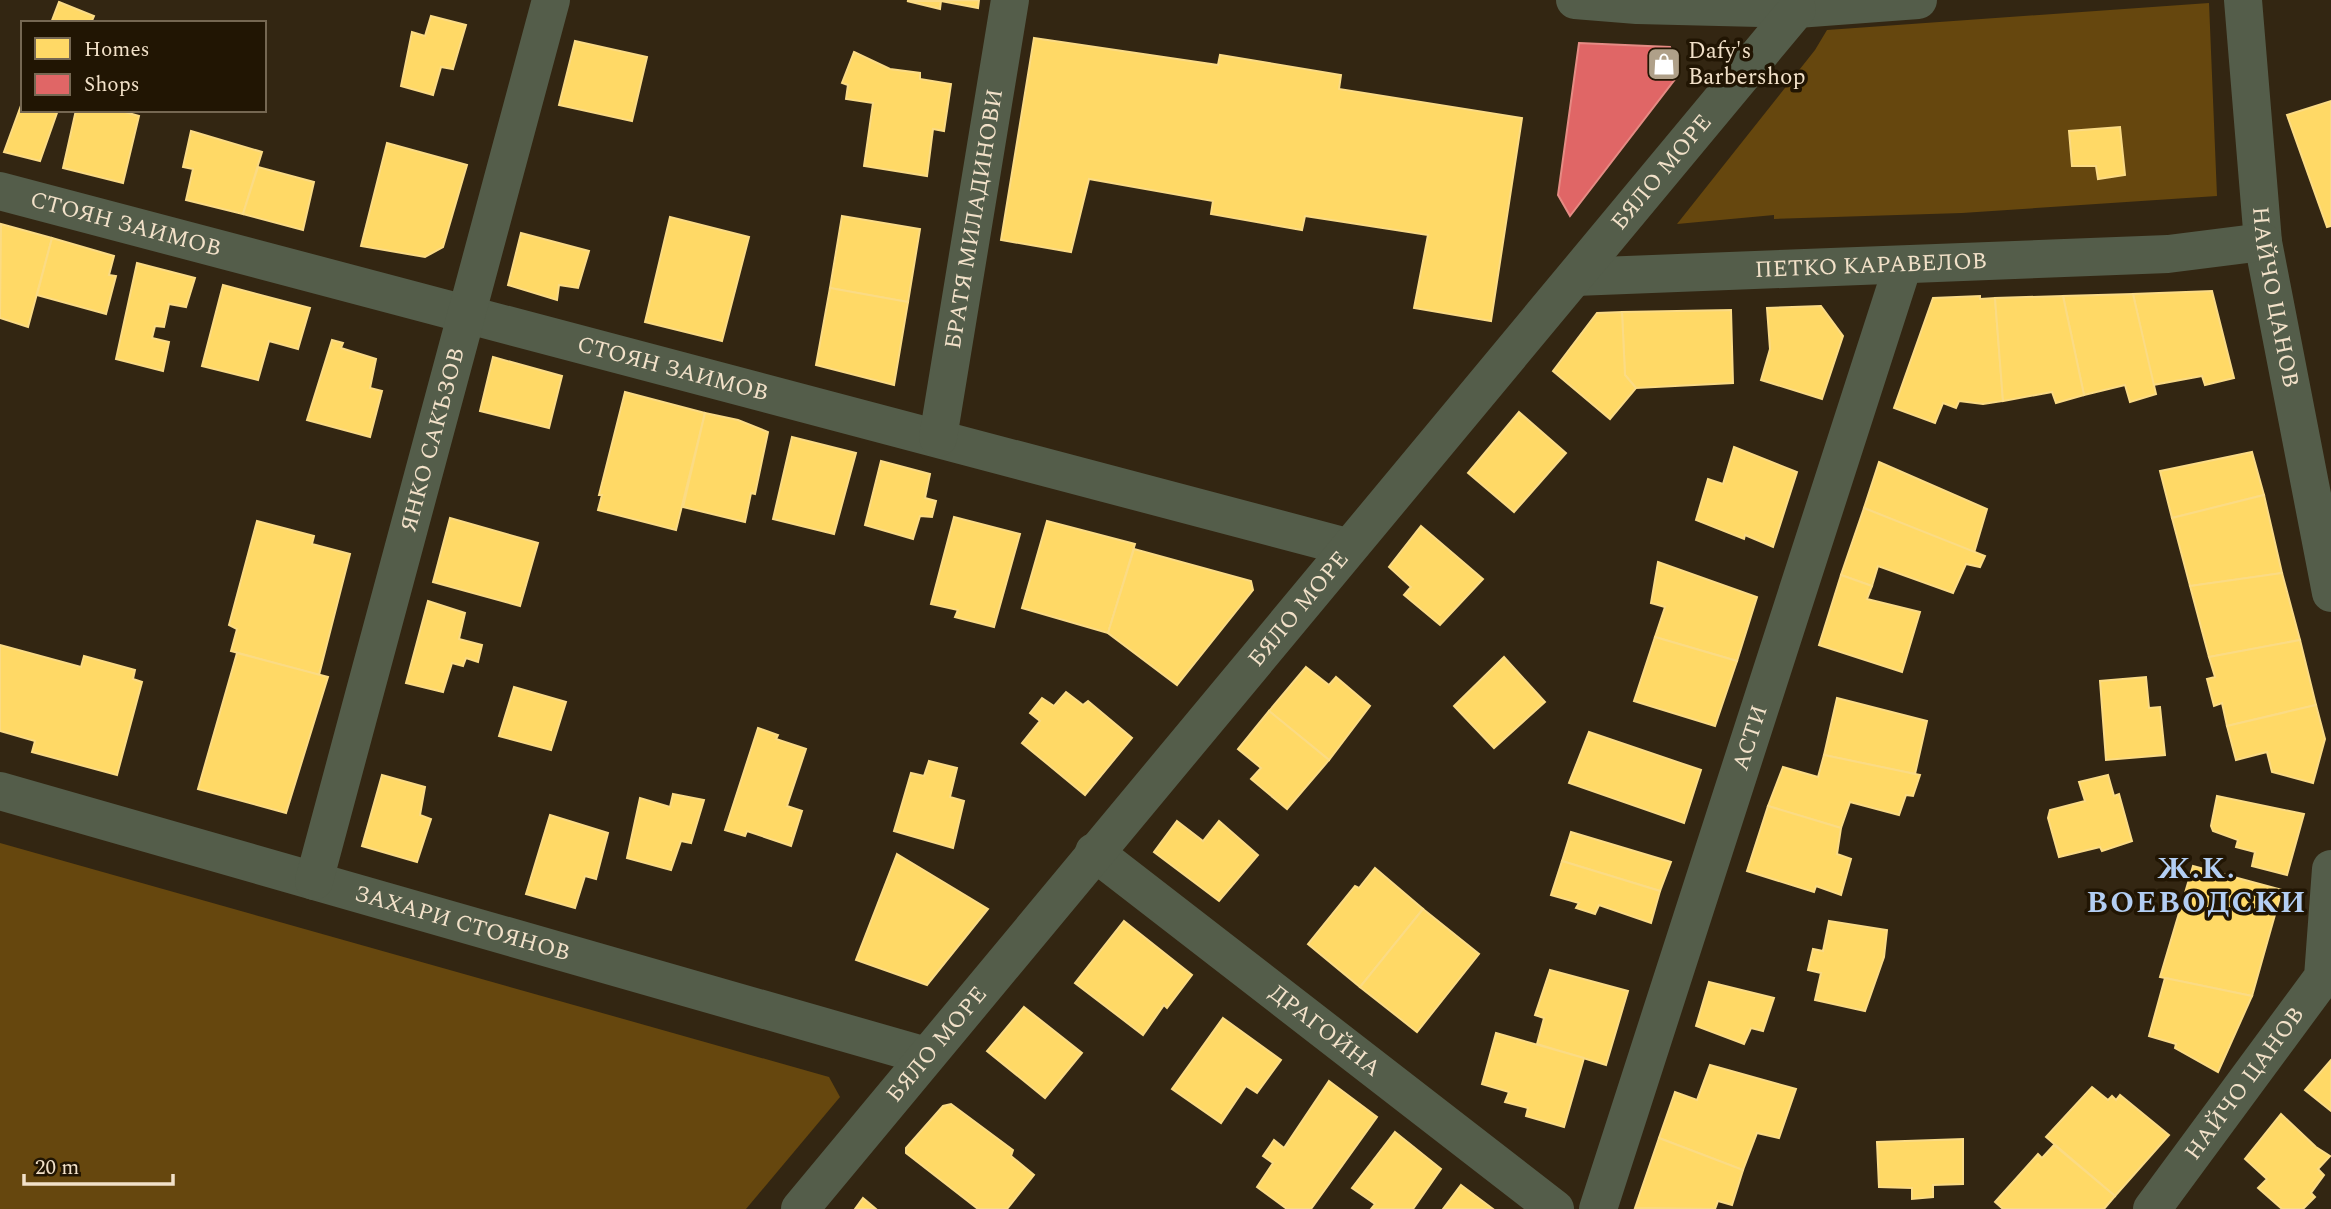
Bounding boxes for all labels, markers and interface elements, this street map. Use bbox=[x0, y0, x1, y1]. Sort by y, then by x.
legend bbox=[21, 21, 266, 112]
text: Homes bbox=[84, 34, 150, 66]
place label: Dafy's Barbershop bbox=[1688, 34, 1806, 95]
shop icon: Dafy's Barbershop bbox=[1645, 45, 1683, 83]
text: Shops bbox=[84, 69, 140, 101]
street label: БРАТЯ МИЛАДИНОВИ bbox=[935, 86, 1013, 352]
street label: БЯЛО МОРЕ bbox=[1602, 106, 1720, 238]
street label: СТОЯН ЗАИМОВ bbox=[26, 182, 225, 266]
street label: НАЙЧО ЦАНОВ bbox=[2243, 205, 2308, 391]
street label: ПЕТКО КАРАВЕЛОВ bbox=[1754, 244, 1987, 288]
street label: СТОЯН ЗАИМОВ bbox=[573, 327, 772, 411]
street label: ЯНКО САКЪЗОВ bbox=[391, 344, 474, 536]
street label: БЯЛО МОРЕ bbox=[1239, 543, 1357, 675]
street label: АСТИ bbox=[1723, 701, 1777, 775]
district label: Ж.К. ВОЕВОДСКИ bbox=[2087, 846, 2307, 926]
street label: ЗАХАРИ СТОЯНОВ bbox=[350, 876, 574, 971]
street label: ДРАГОЙНА bbox=[1261, 976, 1388, 1086]
street label: БЯЛО МОРЕ bbox=[878, 978, 996, 1110]
street label: НАЙЧО ЦАНОВ bbox=[2176, 999, 2313, 1168]
scale bar bbox=[24, 1142, 173, 1186]
text: 20 m bbox=[35, 1152, 79, 1184]

